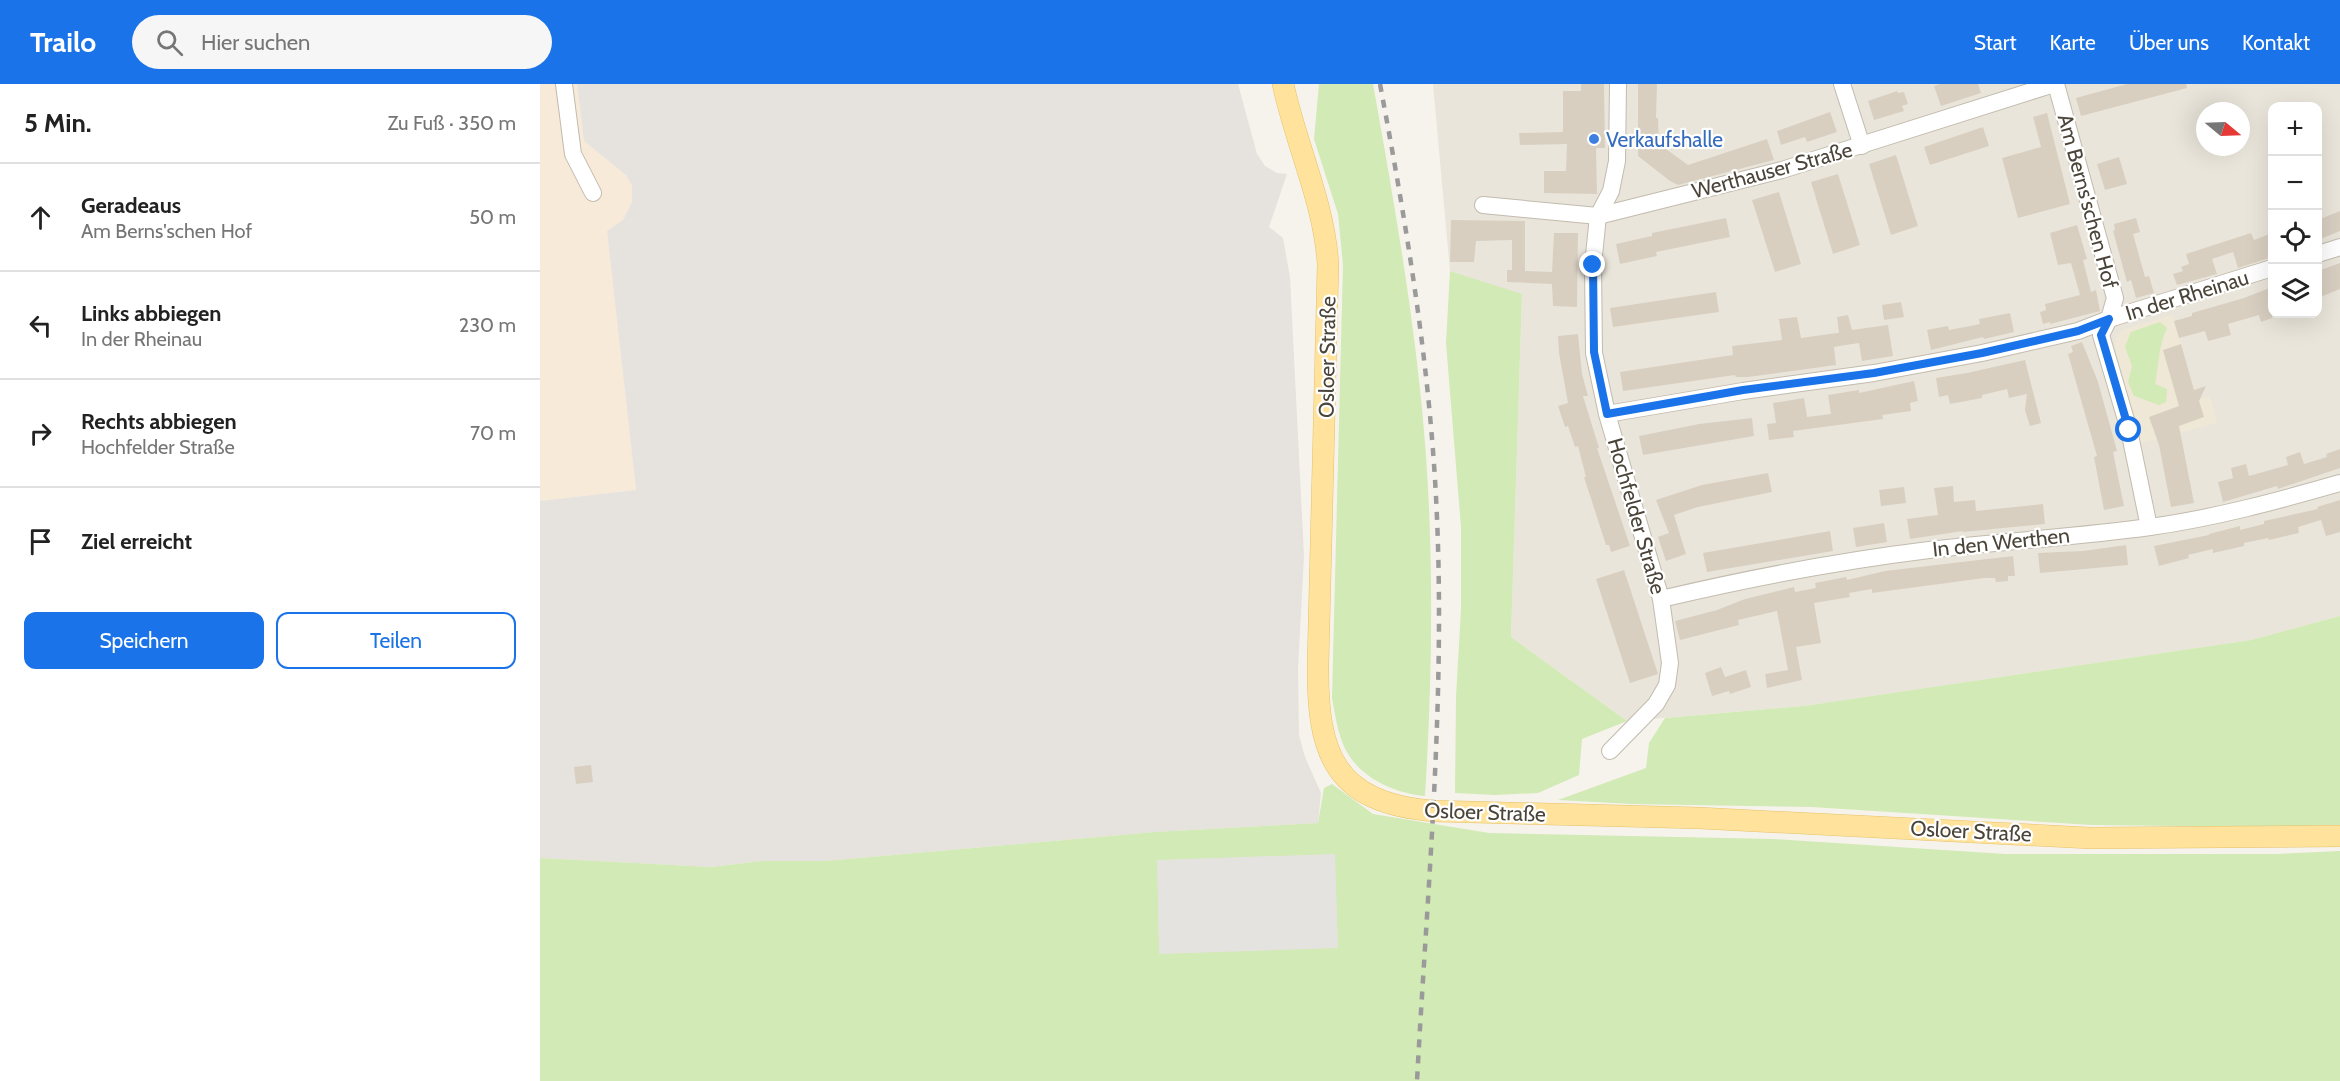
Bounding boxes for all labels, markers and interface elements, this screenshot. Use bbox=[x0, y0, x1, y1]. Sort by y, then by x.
search box bbox=[132, 15, 552, 69]
text: Trailo bbox=[30, 25, 96, 59]
icon: search bbox=[153, 26, 186, 59]
text: Hier suchen bbox=[201, 29, 310, 56]
text: Start bbox=[1974, 30, 2017, 55]
text: Karte bbox=[2050, 30, 2096, 55]
text: Über uns bbox=[2129, 30, 2209, 55]
text: Kontakt bbox=[2242, 30, 2310, 55]
north arrow bbox=[2196, 102, 2250, 156]
map controls bbox=[2268, 102, 2322, 318]
button: + bbox=[2268, 102, 2322, 156]
text: 5 Min. bbox=[24, 107, 92, 139]
text: Zu Fuß · 350 m bbox=[388, 111, 516, 135]
street label: Am Berns'schen Hof bbox=[2053, 111, 2123, 291]
place label: Verkaufshalle bbox=[1606, 127, 1723, 152]
marker: Verkaufshalle bbox=[1587, 132, 1601, 146]
street label: Werthauser Straße bbox=[1689, 136, 1855, 203]
button: − bbox=[2268, 156, 2322, 210]
text: Geradeaus bbox=[81, 192, 181, 219]
icon: ahead bbox=[24, 201, 57, 234]
text: 50 m bbox=[469, 205, 516, 229]
button: locate bbox=[2268, 210, 2322, 264]
text: Am Berns'schen Hof bbox=[81, 219, 252, 243]
route end bbox=[1579, 251, 1605, 277]
street label: In der Rheinau bbox=[2122, 264, 2252, 326]
button: layers bbox=[2268, 264, 2322, 318]
street label: Osloer Straße bbox=[1313, 296, 1341, 418]
text: Links abbiegen bbox=[81, 300, 221, 327]
icon: left bbox=[24, 309, 57, 342]
text: 230 m bbox=[459, 313, 516, 337]
text: In der Rheinau bbox=[81, 327, 202, 351]
text: Rechts abbiegen bbox=[81, 408, 237, 435]
route start bbox=[2115, 416, 2141, 442]
icon: right bbox=[24, 417, 57, 450]
text: 70 m bbox=[470, 421, 516, 445]
text: Hochfelder Straße bbox=[81, 435, 235, 459]
street label: Hochfelder Straße bbox=[1603, 435, 1671, 597]
street label: In den Werthen bbox=[1931, 522, 2071, 562]
icon: arrive bbox=[24, 525, 57, 558]
text: Ziel erreicht bbox=[81, 528, 192, 555]
button: Speichern bbox=[24, 612, 264, 669]
button: Teilen bbox=[276, 612, 516, 669]
street label: Osloer Straße bbox=[1424, 797, 1546, 827]
street label: Osloer Straße bbox=[1910, 815, 2033, 847]

